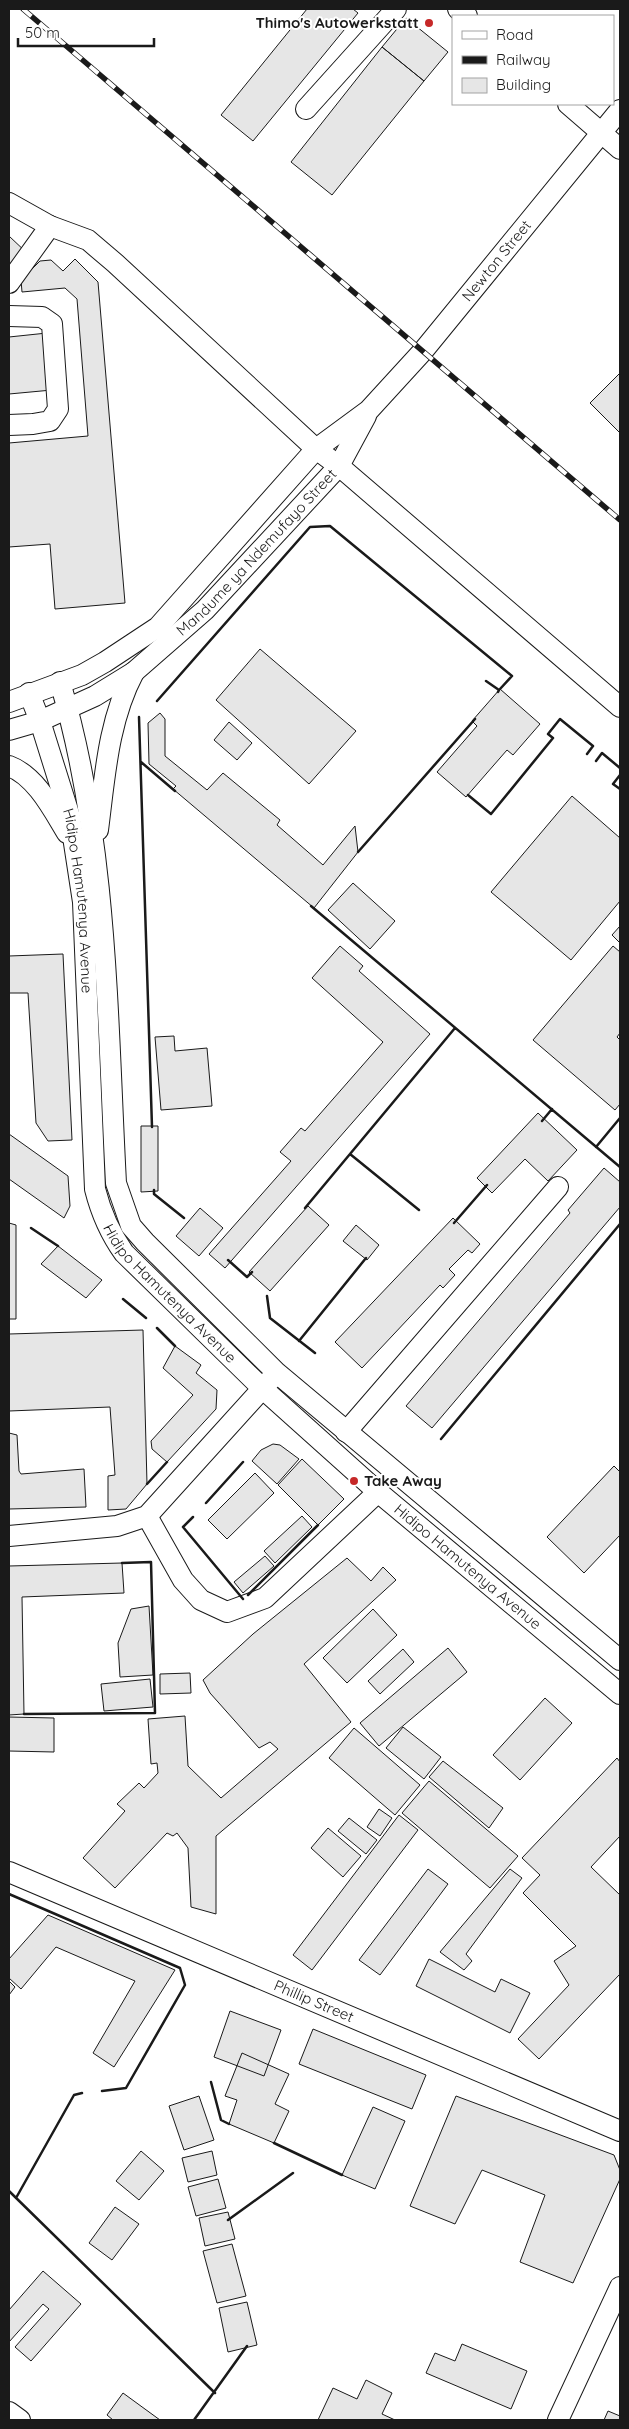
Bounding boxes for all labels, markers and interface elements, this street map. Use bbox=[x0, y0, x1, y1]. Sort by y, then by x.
place label: Thimo's Autowerkstatt bbox=[255, 13, 419, 32]
scale bar bbox=[18, 15, 154, 47]
legend bbox=[452, 15, 614, 105]
marker: Thimo's Autowerkstatt bbox=[423, 17, 435, 29]
text: 50 m bbox=[25, 23, 60, 42]
text: Road bbox=[496, 25, 533, 44]
text: Railway bbox=[496, 50, 551, 69]
text: Building bbox=[496, 75, 551, 94]
street label: Newton Street bbox=[458, 216, 535, 305]
street label: Mandume ya Ndemufayo Street bbox=[172, 465, 341, 640]
street label: Hidipo Hamutenya Avenue bbox=[59, 806, 97, 994]
street label: Hidipo Hamutenya Avenue bbox=[99, 1220, 241, 1367]
place label: Take Away bbox=[364, 1471, 442, 1490]
marker: Take Away bbox=[348, 1475, 360, 1487]
street label: Hidipo Hamutenya Avenue bbox=[390, 1499, 545, 1633]
street label: Phillip Street bbox=[271, 1975, 357, 2026]

